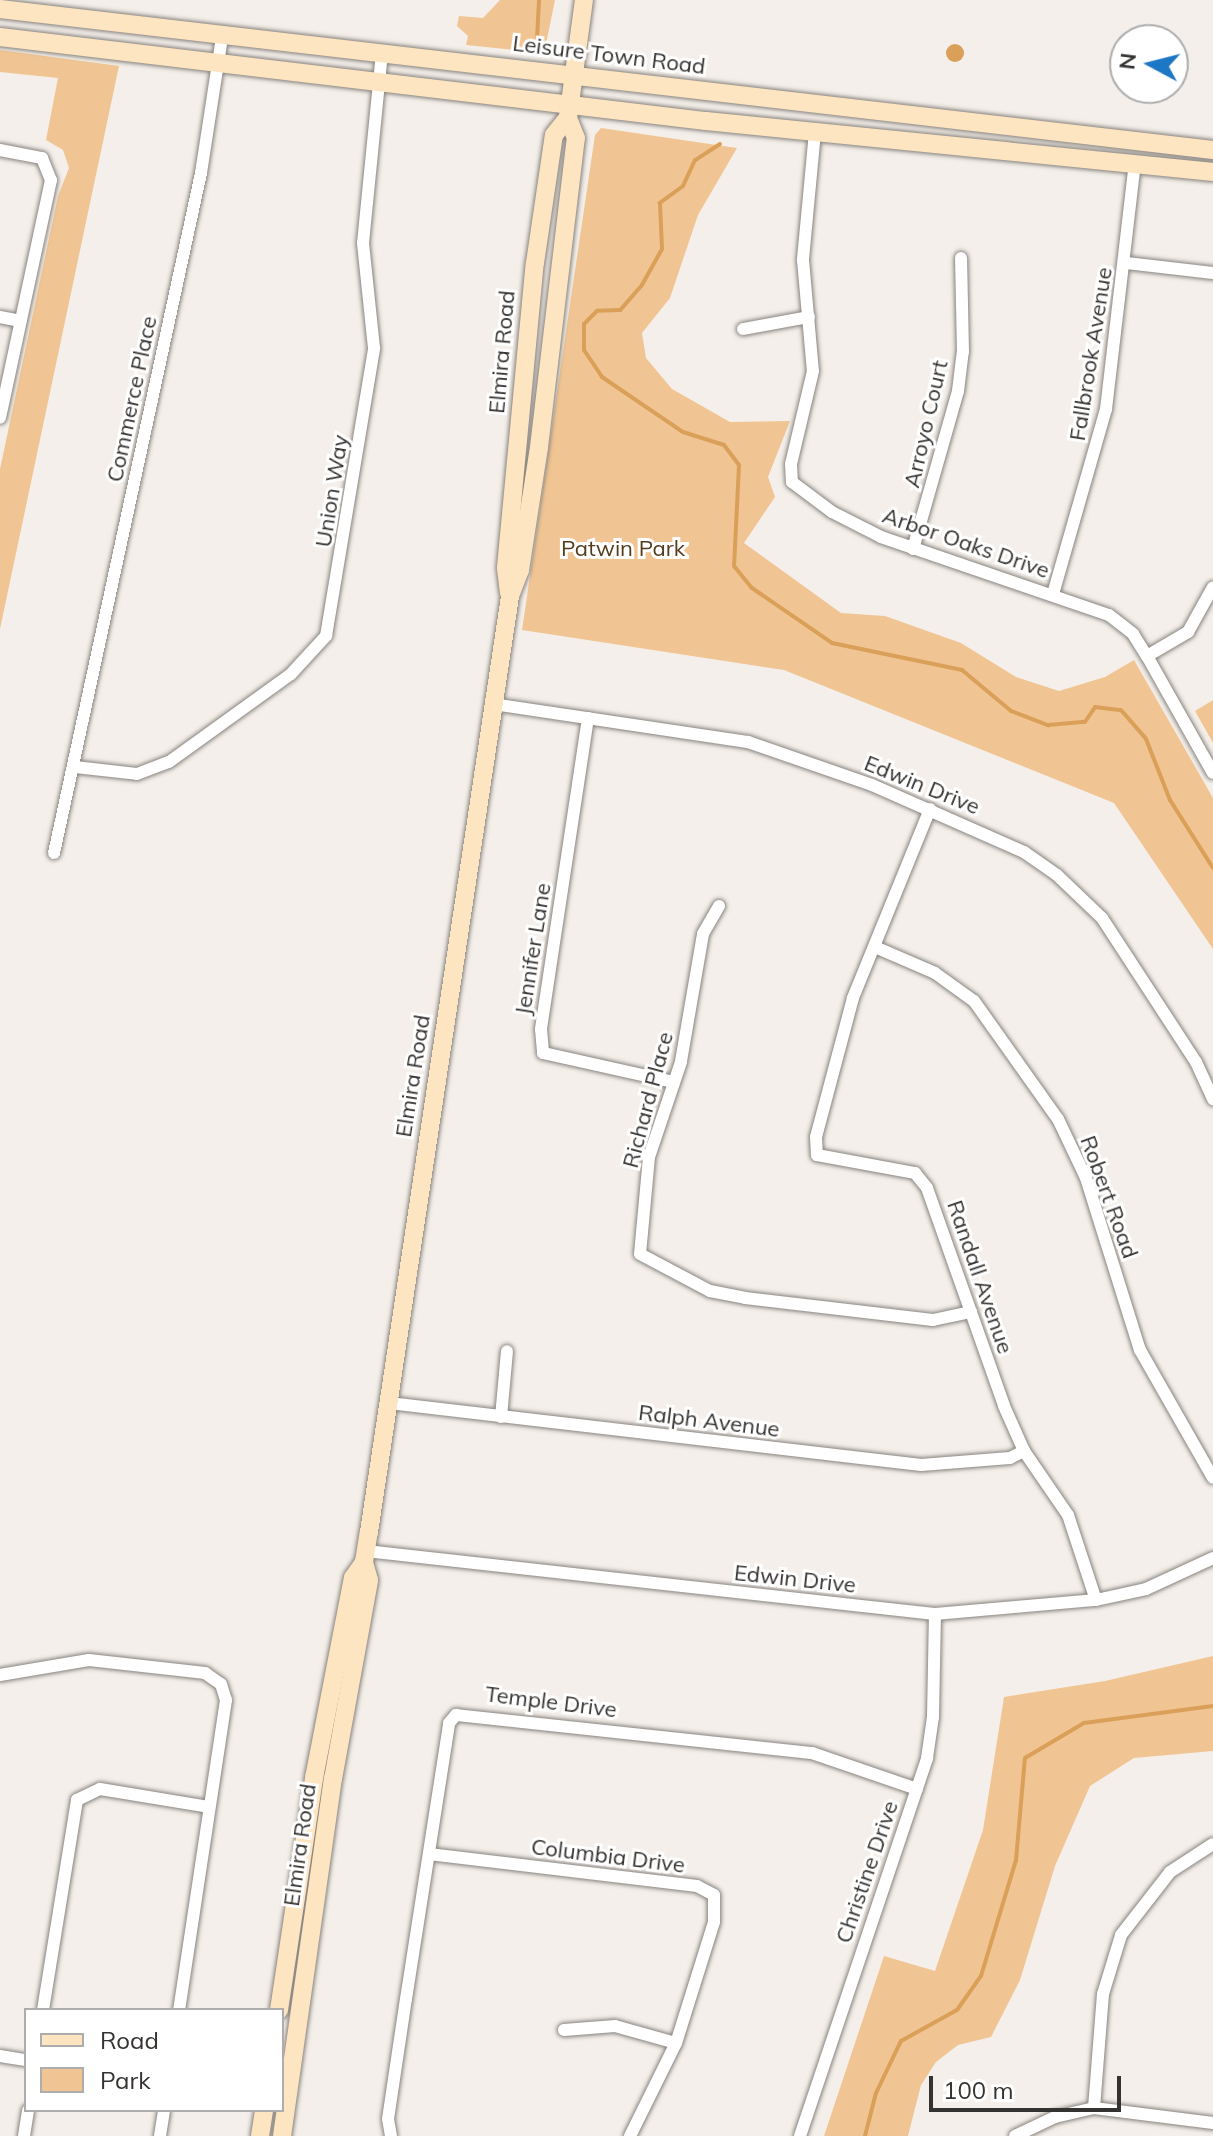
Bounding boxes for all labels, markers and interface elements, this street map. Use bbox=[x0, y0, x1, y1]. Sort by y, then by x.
north arrow bbox=[1109, 24, 1189, 104]
street label: Leisure Town Road bbox=[511, 30, 707, 80]
text: N bbox=[1112, 51, 1142, 71]
street label: Fallbrook Avenue bbox=[1064, 265, 1118, 443]
street label: Elmira Road bbox=[483, 289, 521, 415]
street label: Commerce Place bbox=[102, 314, 162, 484]
street label: Arroyo Court bbox=[899, 358, 953, 490]
street label: Union Way bbox=[310, 433, 354, 549]
street label: Arbor Oaks Drive bbox=[879, 502, 1053, 584]
park label: Patwin Park bbox=[561, 536, 685, 562]
street label: Edwin Drive bbox=[860, 750, 984, 820]
street label: Jennifer Lane bbox=[510, 881, 556, 1017]
street label: Elmira Road bbox=[390, 1013, 436, 1139]
street label: Richard Place bbox=[617, 1029, 679, 1171]
street label: Robert Road bbox=[1075, 1132, 1143, 1262]
street label: Randall Avenue bbox=[941, 1197, 1019, 1357]
street label: Ralph Avenue bbox=[637, 1399, 781, 1443]
street label: Edwin Drive bbox=[733, 1559, 857, 1599]
street label: Temple Drive bbox=[484, 1681, 618, 1723]
street label: Elmira Road bbox=[278, 1782, 322, 1908]
street label: Christine Drive bbox=[830, 1797, 904, 1947]
street label: Columbia Drive bbox=[530, 1833, 686, 1879]
legend bbox=[24, 2008, 284, 2112]
text: Road bbox=[100, 2025, 159, 2055]
scale bar bbox=[933, 2060, 1125, 2110]
text: Park bbox=[100, 2065, 151, 2095]
text: 100 m bbox=[943, 2075, 1014, 2105]

